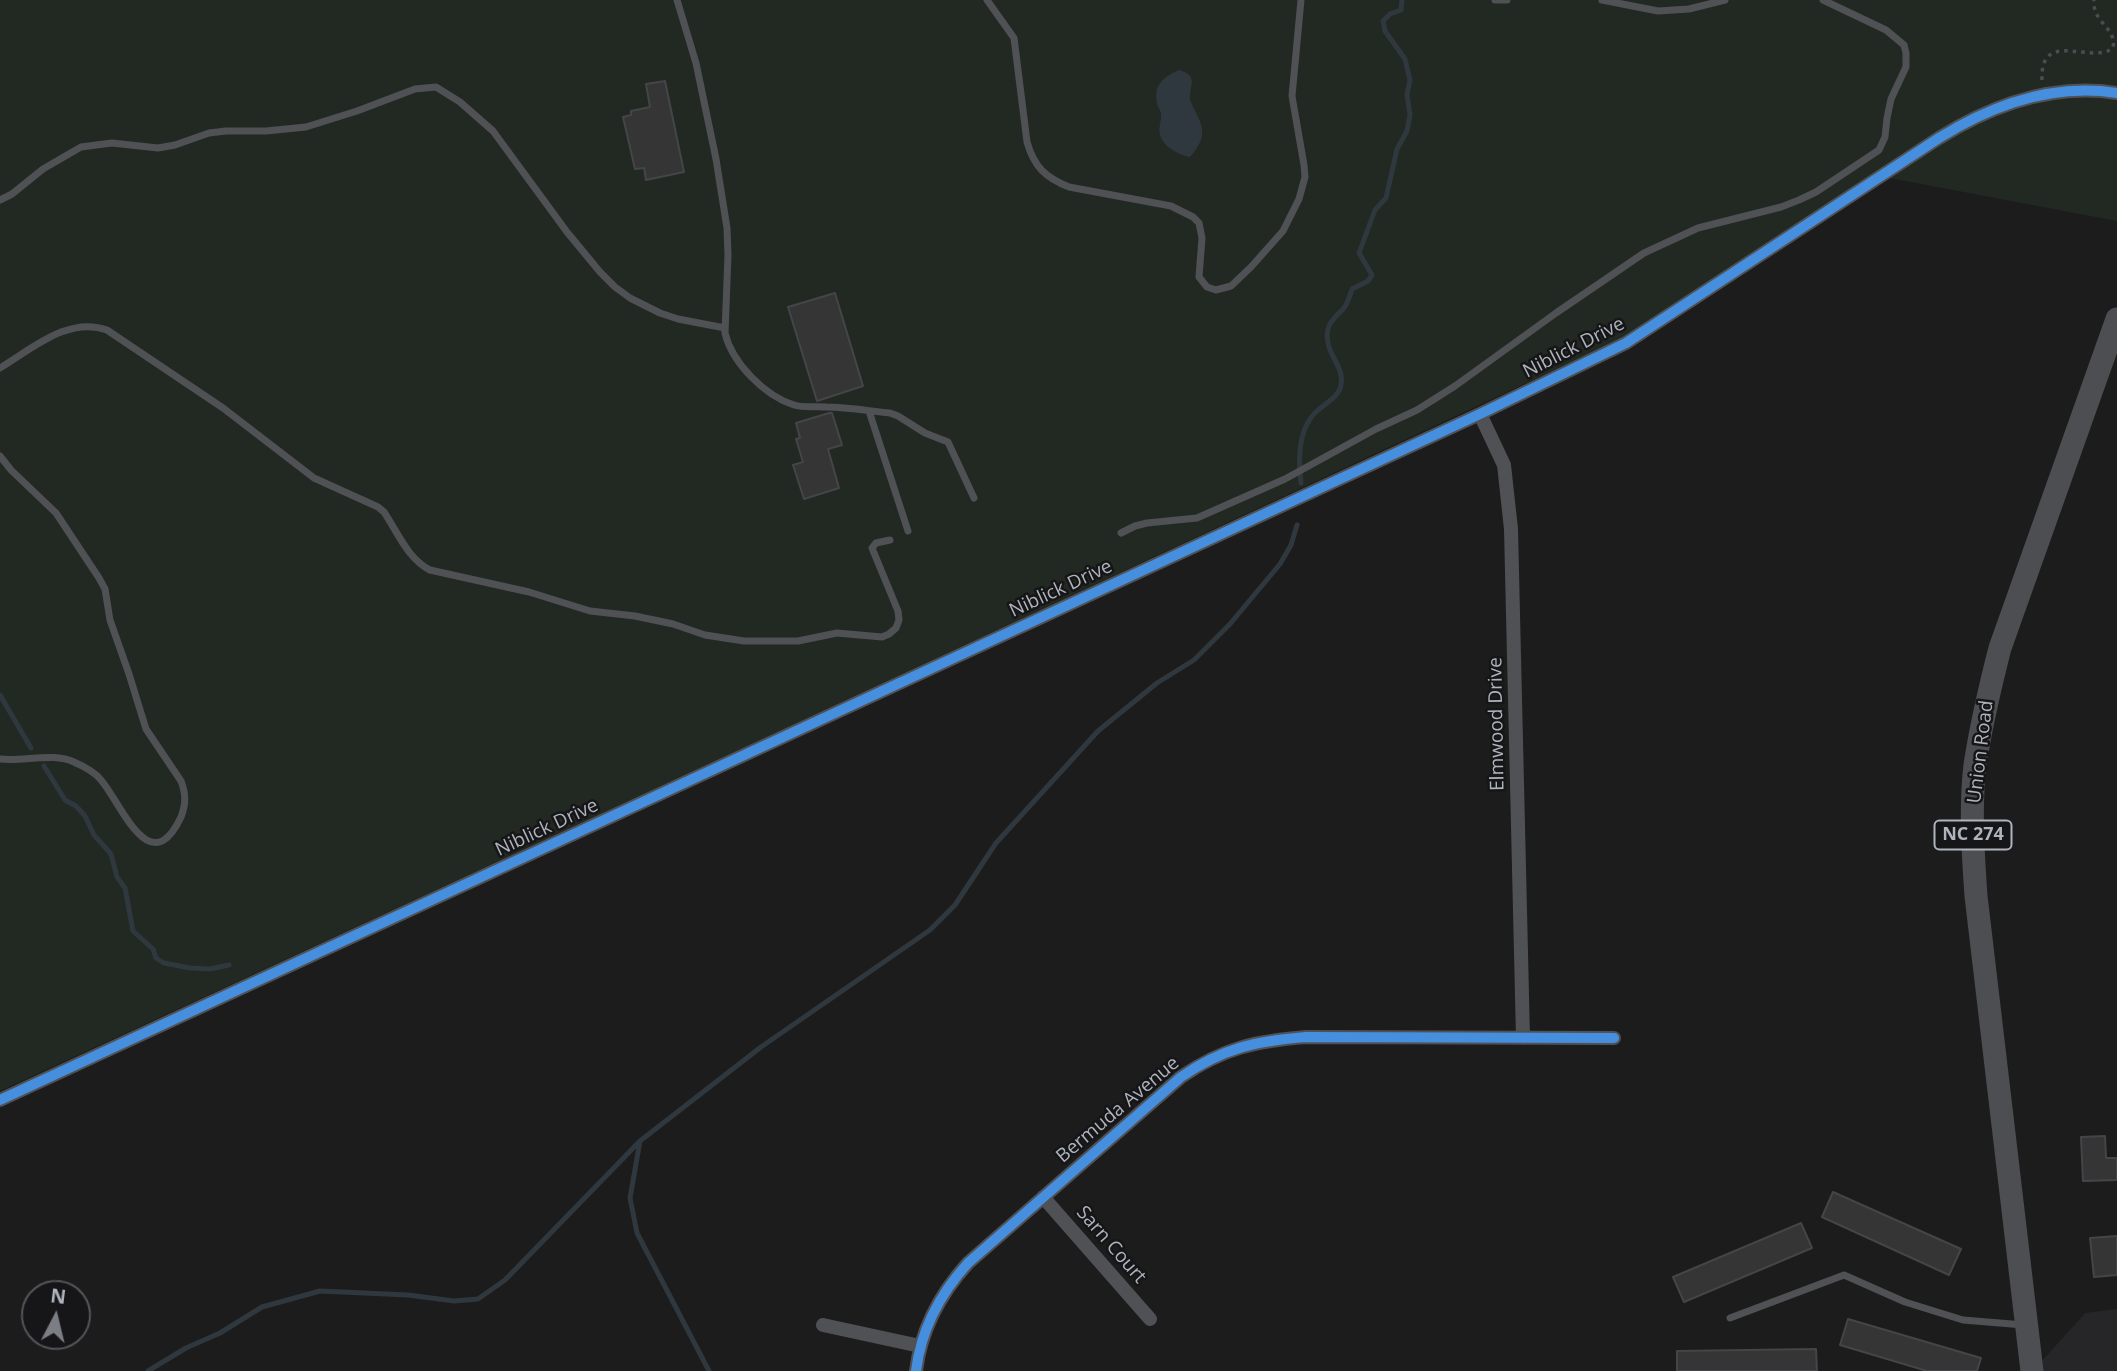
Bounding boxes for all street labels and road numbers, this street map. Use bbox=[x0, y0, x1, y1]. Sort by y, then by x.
street label: Niblick Drive bbox=[1519, 313, 1629, 383]
street label: Niblick Drive bbox=[1006, 555, 1116, 623]
street label: Elmwood Drive bbox=[1484, 657, 1510, 791]
street label: Union Road bbox=[1963, 699, 1999, 805]
street label: Niblick Drive bbox=[492, 794, 602, 862]
road number: NC 274 bbox=[1934, 820, 2011, 850]
street label: Bermuda Avenue bbox=[1052, 1052, 1184, 1168]
street label: Sarn Court bbox=[1071, 1202, 1151, 1288]

